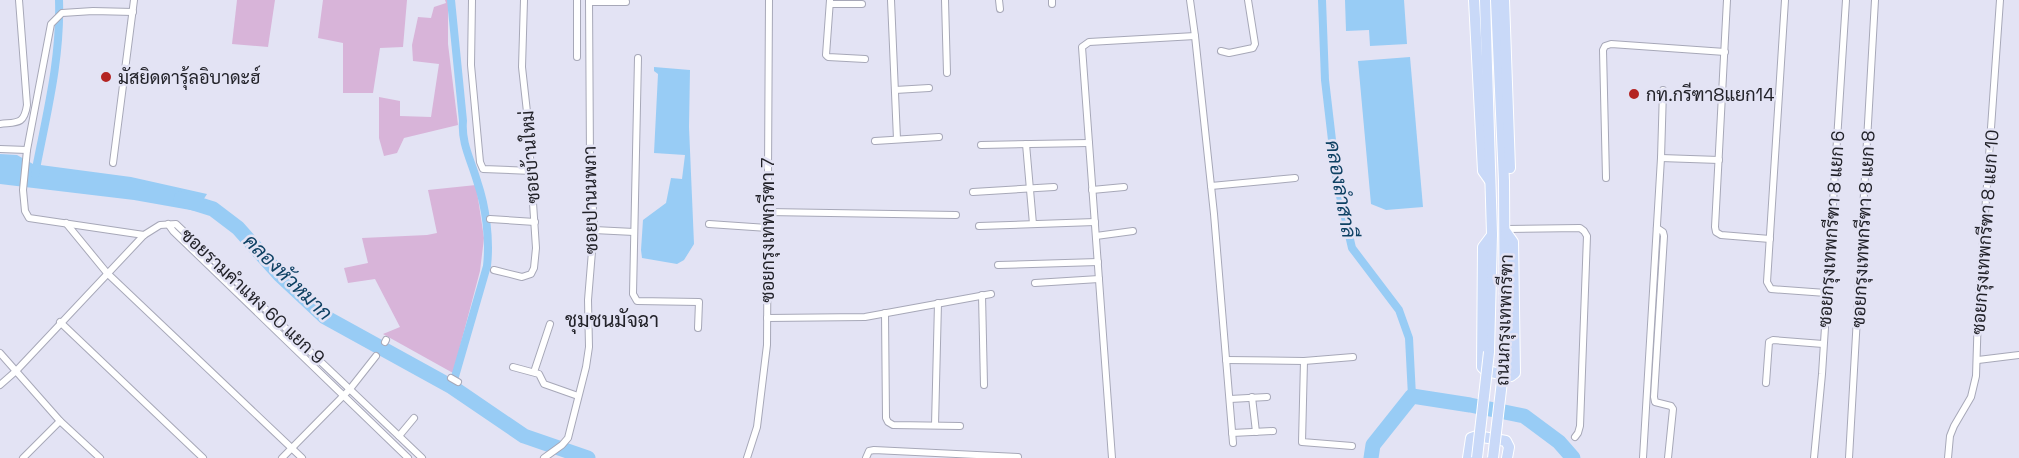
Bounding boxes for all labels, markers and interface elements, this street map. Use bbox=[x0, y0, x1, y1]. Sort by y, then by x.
place label: มัสยิดดารุ้ลอิบาดะฮ์ bbox=[118, 65, 260, 90]
marker: มัสยิดดารุ้ลอิบาดะฮ์ bbox=[99, 70, 113, 84]
place label: กท.กรีฑา8แยก14 bbox=[1646, 82, 1774, 106]
marker: กท.กรีฑา8แยก14 bbox=[1627, 87, 1641, 101]
street label: ซอยบ้านใหม่ bbox=[514, 110, 545, 204]
street label: ซอยกรุงเทพกรีฑา 8 แยก 10 bbox=[1965, 129, 2005, 335]
street label: ซอยกรุงเทพกรีฑา 8 แยก 6 bbox=[1812, 130, 1850, 328]
street label: ซอยกรุงเทพกรีฑา 8 แยก 8 bbox=[1845, 130, 1881, 328]
water label: คลองลำสาลี bbox=[1320, 138, 1363, 241]
street label: ซอยปานนพภา bbox=[578, 146, 602, 254]
street label: ซอยกรุงเทพกรีฑา 7 bbox=[755, 158, 780, 302]
street label: ซอยรามคำแหง 60 แยก 9 bbox=[176, 223, 330, 369]
water label: คลองหัวหมาก bbox=[238, 228, 338, 326]
street label: ถนนกรุงเทพกรีฑา bbox=[1489, 254, 1519, 386]
district label: ชุมชนมัจฉา bbox=[565, 307, 659, 334]

